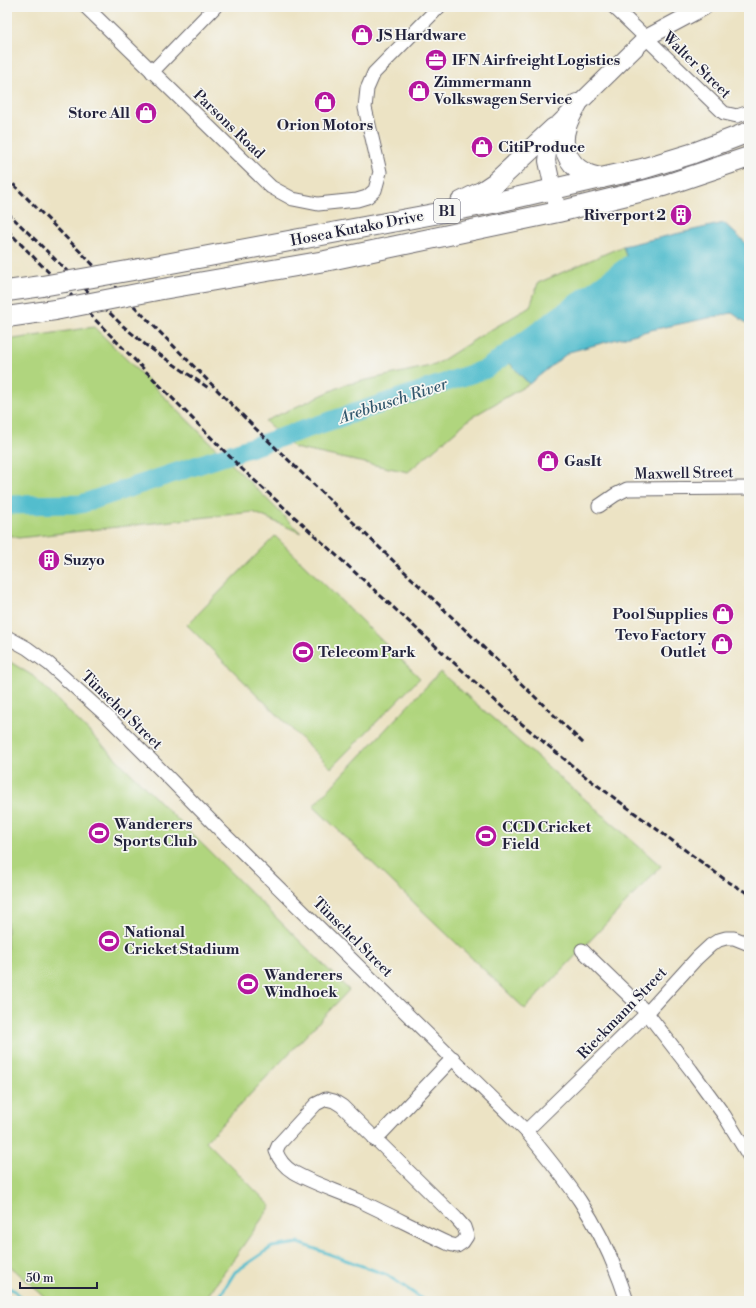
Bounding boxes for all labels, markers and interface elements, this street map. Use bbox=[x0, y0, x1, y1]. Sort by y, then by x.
shop icon: JS Hardware bbox=[349, 22, 375, 48]
place label: JS Hardware bbox=[376, 26, 466, 45]
street label: Walter Street bbox=[658, 27, 735, 103]
office icon: IFN Airfreight Logistics bbox=[423, 47, 449, 73]
place label: IFN Airfreight Logistics bbox=[452, 51, 620, 70]
place label: Zimmermann Volkswagen Service bbox=[433, 73, 572, 109]
shop icon: Zimmermann Volkswagen Service bbox=[406, 78, 432, 104]
street label: Parsons Road bbox=[189, 86, 269, 163]
shop icon: Orion Motors bbox=[312, 89, 338, 115]
shop icon: Store All bbox=[133, 100, 159, 126]
place label: Store All bbox=[68, 104, 130, 123]
place label: Orion Motors bbox=[277, 116, 373, 135]
shop icon: CitiProduce bbox=[469, 134, 495, 160]
place label: CitiProduce bbox=[498, 138, 585, 157]
road number: B1 bbox=[434, 199, 460, 223]
building icon: Riverport 2 bbox=[668, 202, 694, 228]
street label: Hosea Kutako Drive bbox=[289, 206, 425, 251]
place label: Riverport 2 bbox=[584, 206, 666, 225]
water label: Arebbusch River bbox=[335, 374, 451, 429]
shop icon: GasIt bbox=[535, 448, 561, 474]
place label: GasIt bbox=[564, 452, 602, 471]
street label: Maxwell Street bbox=[634, 463, 734, 484]
building icon: Suzyo bbox=[36, 547, 62, 573]
place label: Suzyo bbox=[64, 551, 105, 570]
shop icon: Pool Supplies bbox=[710, 601, 736, 627]
place label: Pool Supplies bbox=[612, 605, 708, 624]
place label: Tevo Factory Outlet bbox=[615, 626, 707, 662]
shop icon: Tevo Factory Outlet bbox=[709, 631, 735, 657]
sports icon: Telecom Park bbox=[290, 639, 316, 665]
place label: Telecom Park bbox=[318, 643, 416, 662]
street label: Tünschel Street bbox=[77, 667, 167, 754]
place label: Wanderers Sports Club bbox=[113, 815, 197, 851]
place label: CCD Cricket Field bbox=[502, 818, 592, 854]
sports icon: Wanderers Sports Club bbox=[86, 820, 112, 846]
sports icon: CCD Cricket Field bbox=[473, 823, 499, 849]
street label: Tünschel Street bbox=[309, 893, 397, 982]
place label: National Cricket Stadium bbox=[124, 923, 240, 959]
sports icon: National Cricket Stadium bbox=[96, 928, 122, 954]
street label: Rieckmann Street bbox=[574, 963, 672, 1063]
place label: Wanderers Windhoek bbox=[263, 966, 342, 1002]
sports icon: Wanderers Windhoek bbox=[235, 971, 261, 997]
scale bar bbox=[20, 1264, 97, 1290]
text: 50 m bbox=[26, 1271, 54, 1286]

